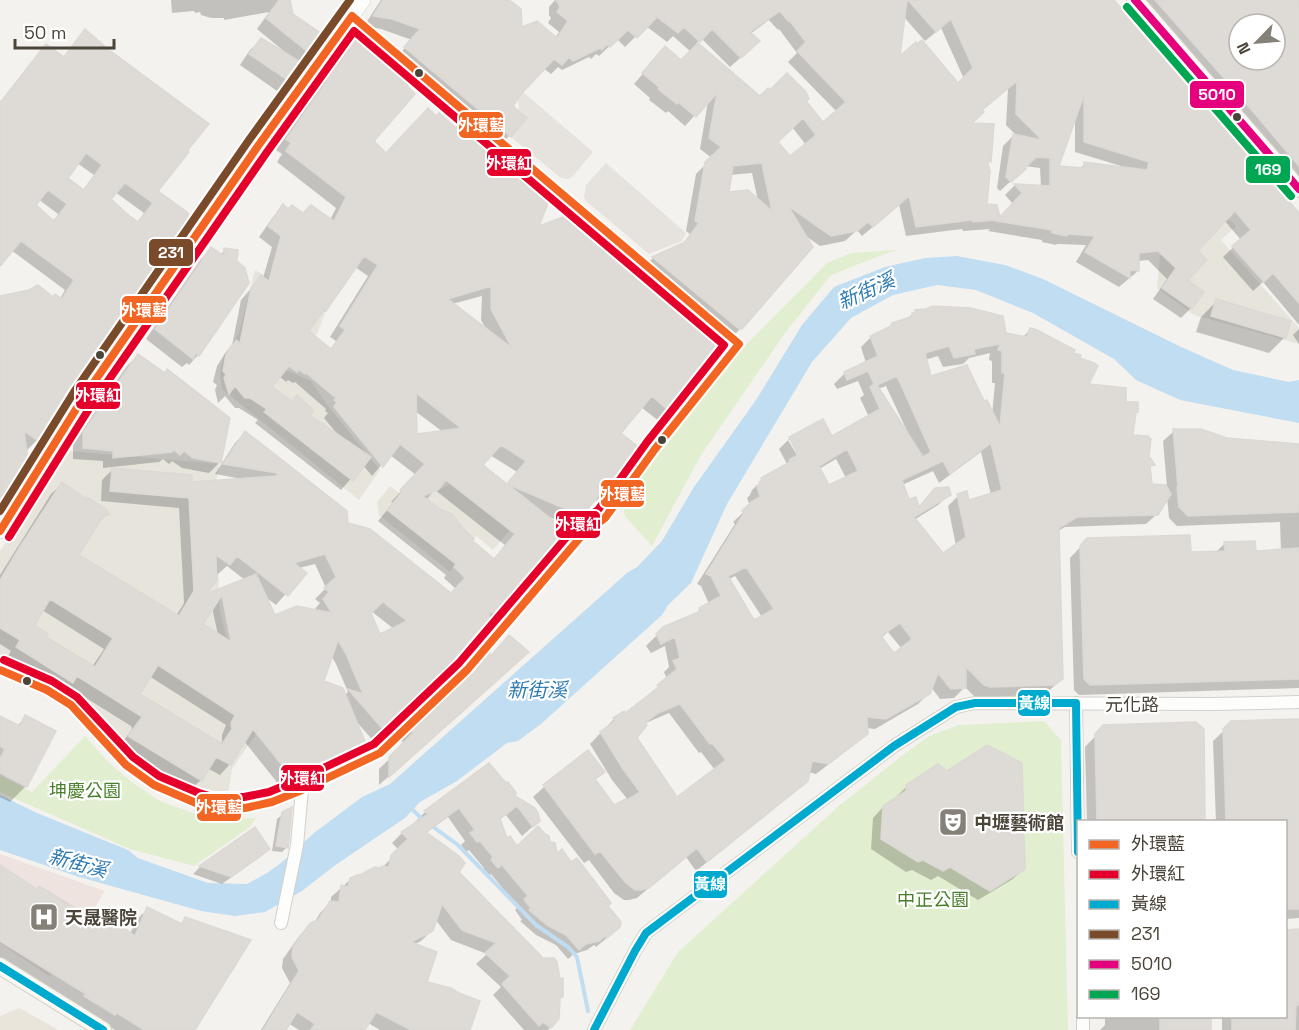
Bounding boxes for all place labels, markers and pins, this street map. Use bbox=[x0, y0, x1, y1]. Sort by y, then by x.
unlabelled marker bbox=[413, 67, 425, 79]
unlabelled marker bbox=[1231, 111, 1243, 123]
unlabelled marker bbox=[94, 349, 106, 361]
unlabelled marker bbox=[656, 434, 668, 446]
unlabelled marker bbox=[21, 675, 33, 687]
theatre icon: 中壢藝術館 bbox=[937, 806, 969, 838]
place label: 中壢藝術館 bbox=[974, 811, 1064, 834]
hospital icon: 天晟醫院 bbox=[28, 901, 60, 933]
place label: 天晟醫院 bbox=[65, 906, 137, 929]

